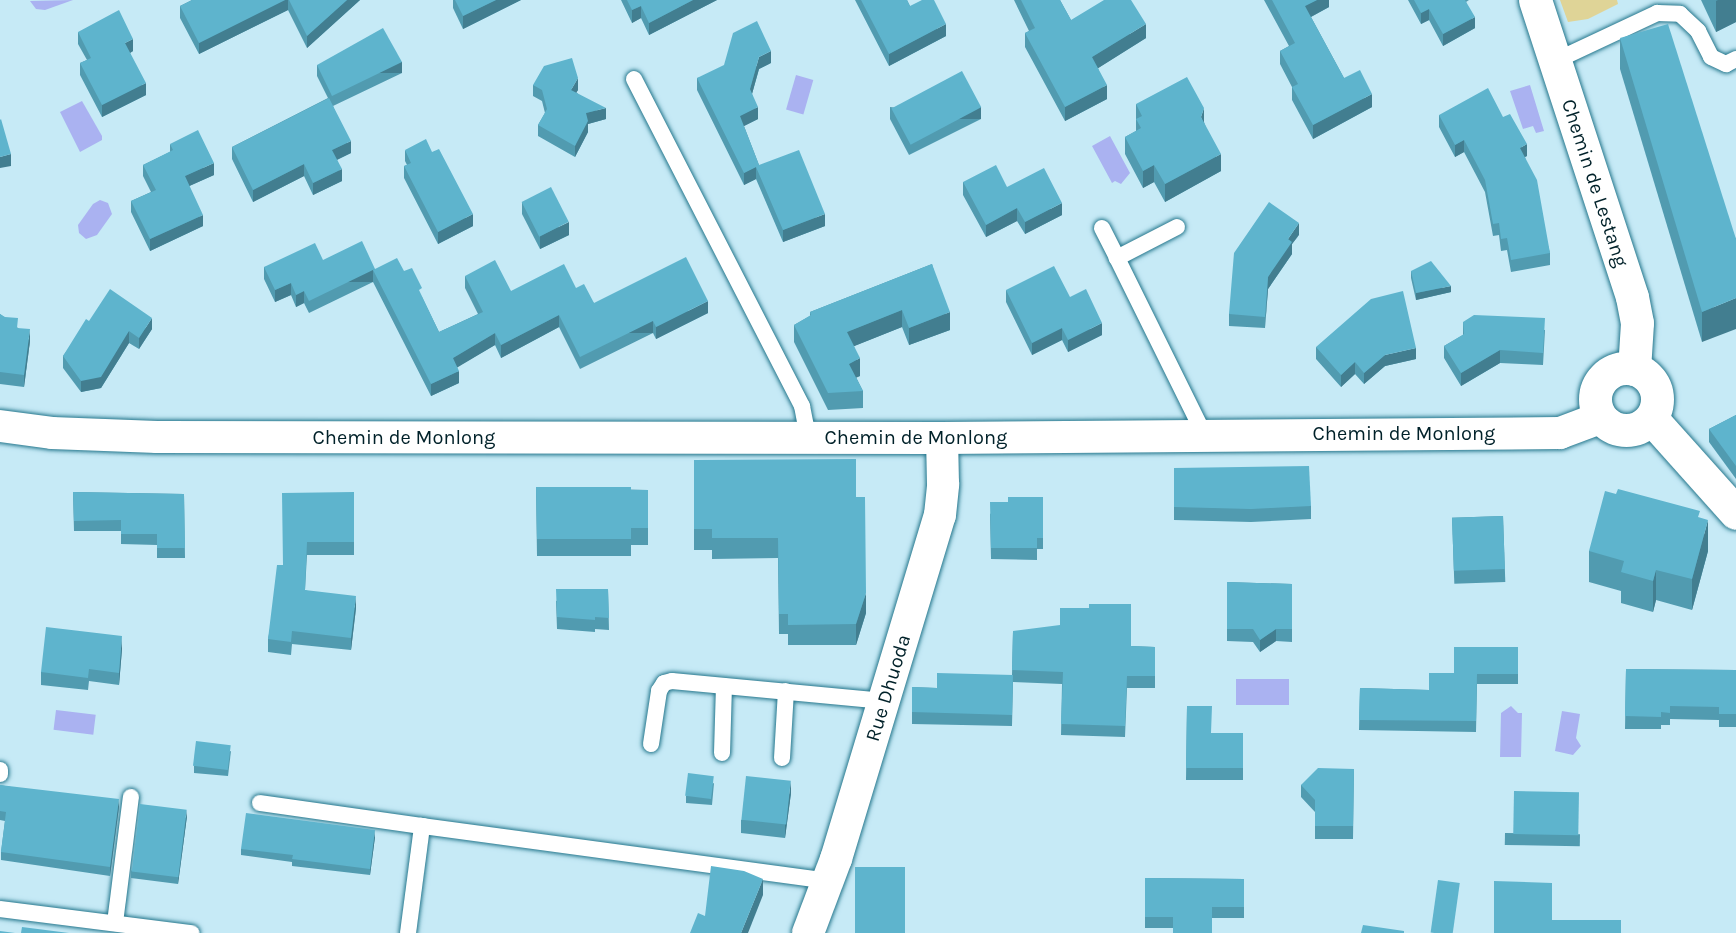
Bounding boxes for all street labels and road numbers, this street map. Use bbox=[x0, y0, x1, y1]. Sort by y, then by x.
street label: Chemin de Lestang bbox=[1557, 96, 1633, 270]
street label: Chemin de Monlong bbox=[1313, 421, 1495, 445]
street label: Chemin de Monlong bbox=[313, 425, 495, 449]
street label: Chemin de Monlong bbox=[825, 425, 1007, 449]
street label: Rue Dhuoda bbox=[860, 632, 916, 744]

